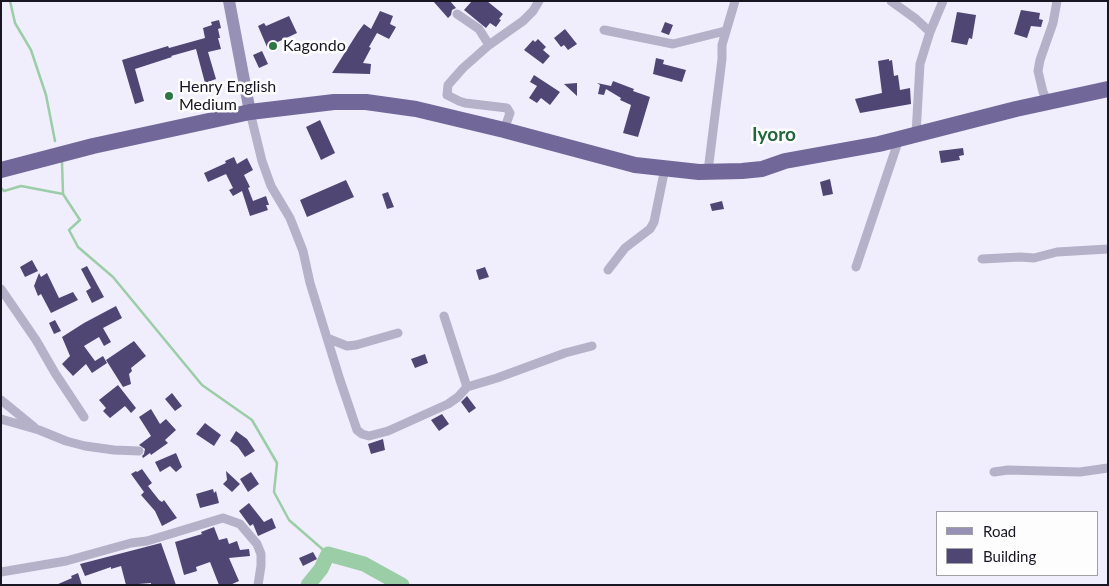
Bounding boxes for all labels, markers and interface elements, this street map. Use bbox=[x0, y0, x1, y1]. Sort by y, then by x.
place label: Kagondo bbox=[283, 36, 346, 56]
marker: Kagondo bbox=[267, 40, 279, 52]
place label: Henry English Medium bbox=[179, 77, 276, 115]
marker: Henry English Medium bbox=[163, 90, 175, 102]
district label: Iyoro bbox=[752, 124, 796, 146]
legend bbox=[936, 511, 1099, 576]
text: Road bbox=[983, 522, 1016, 540]
text: Building bbox=[983, 547, 1036, 565]

